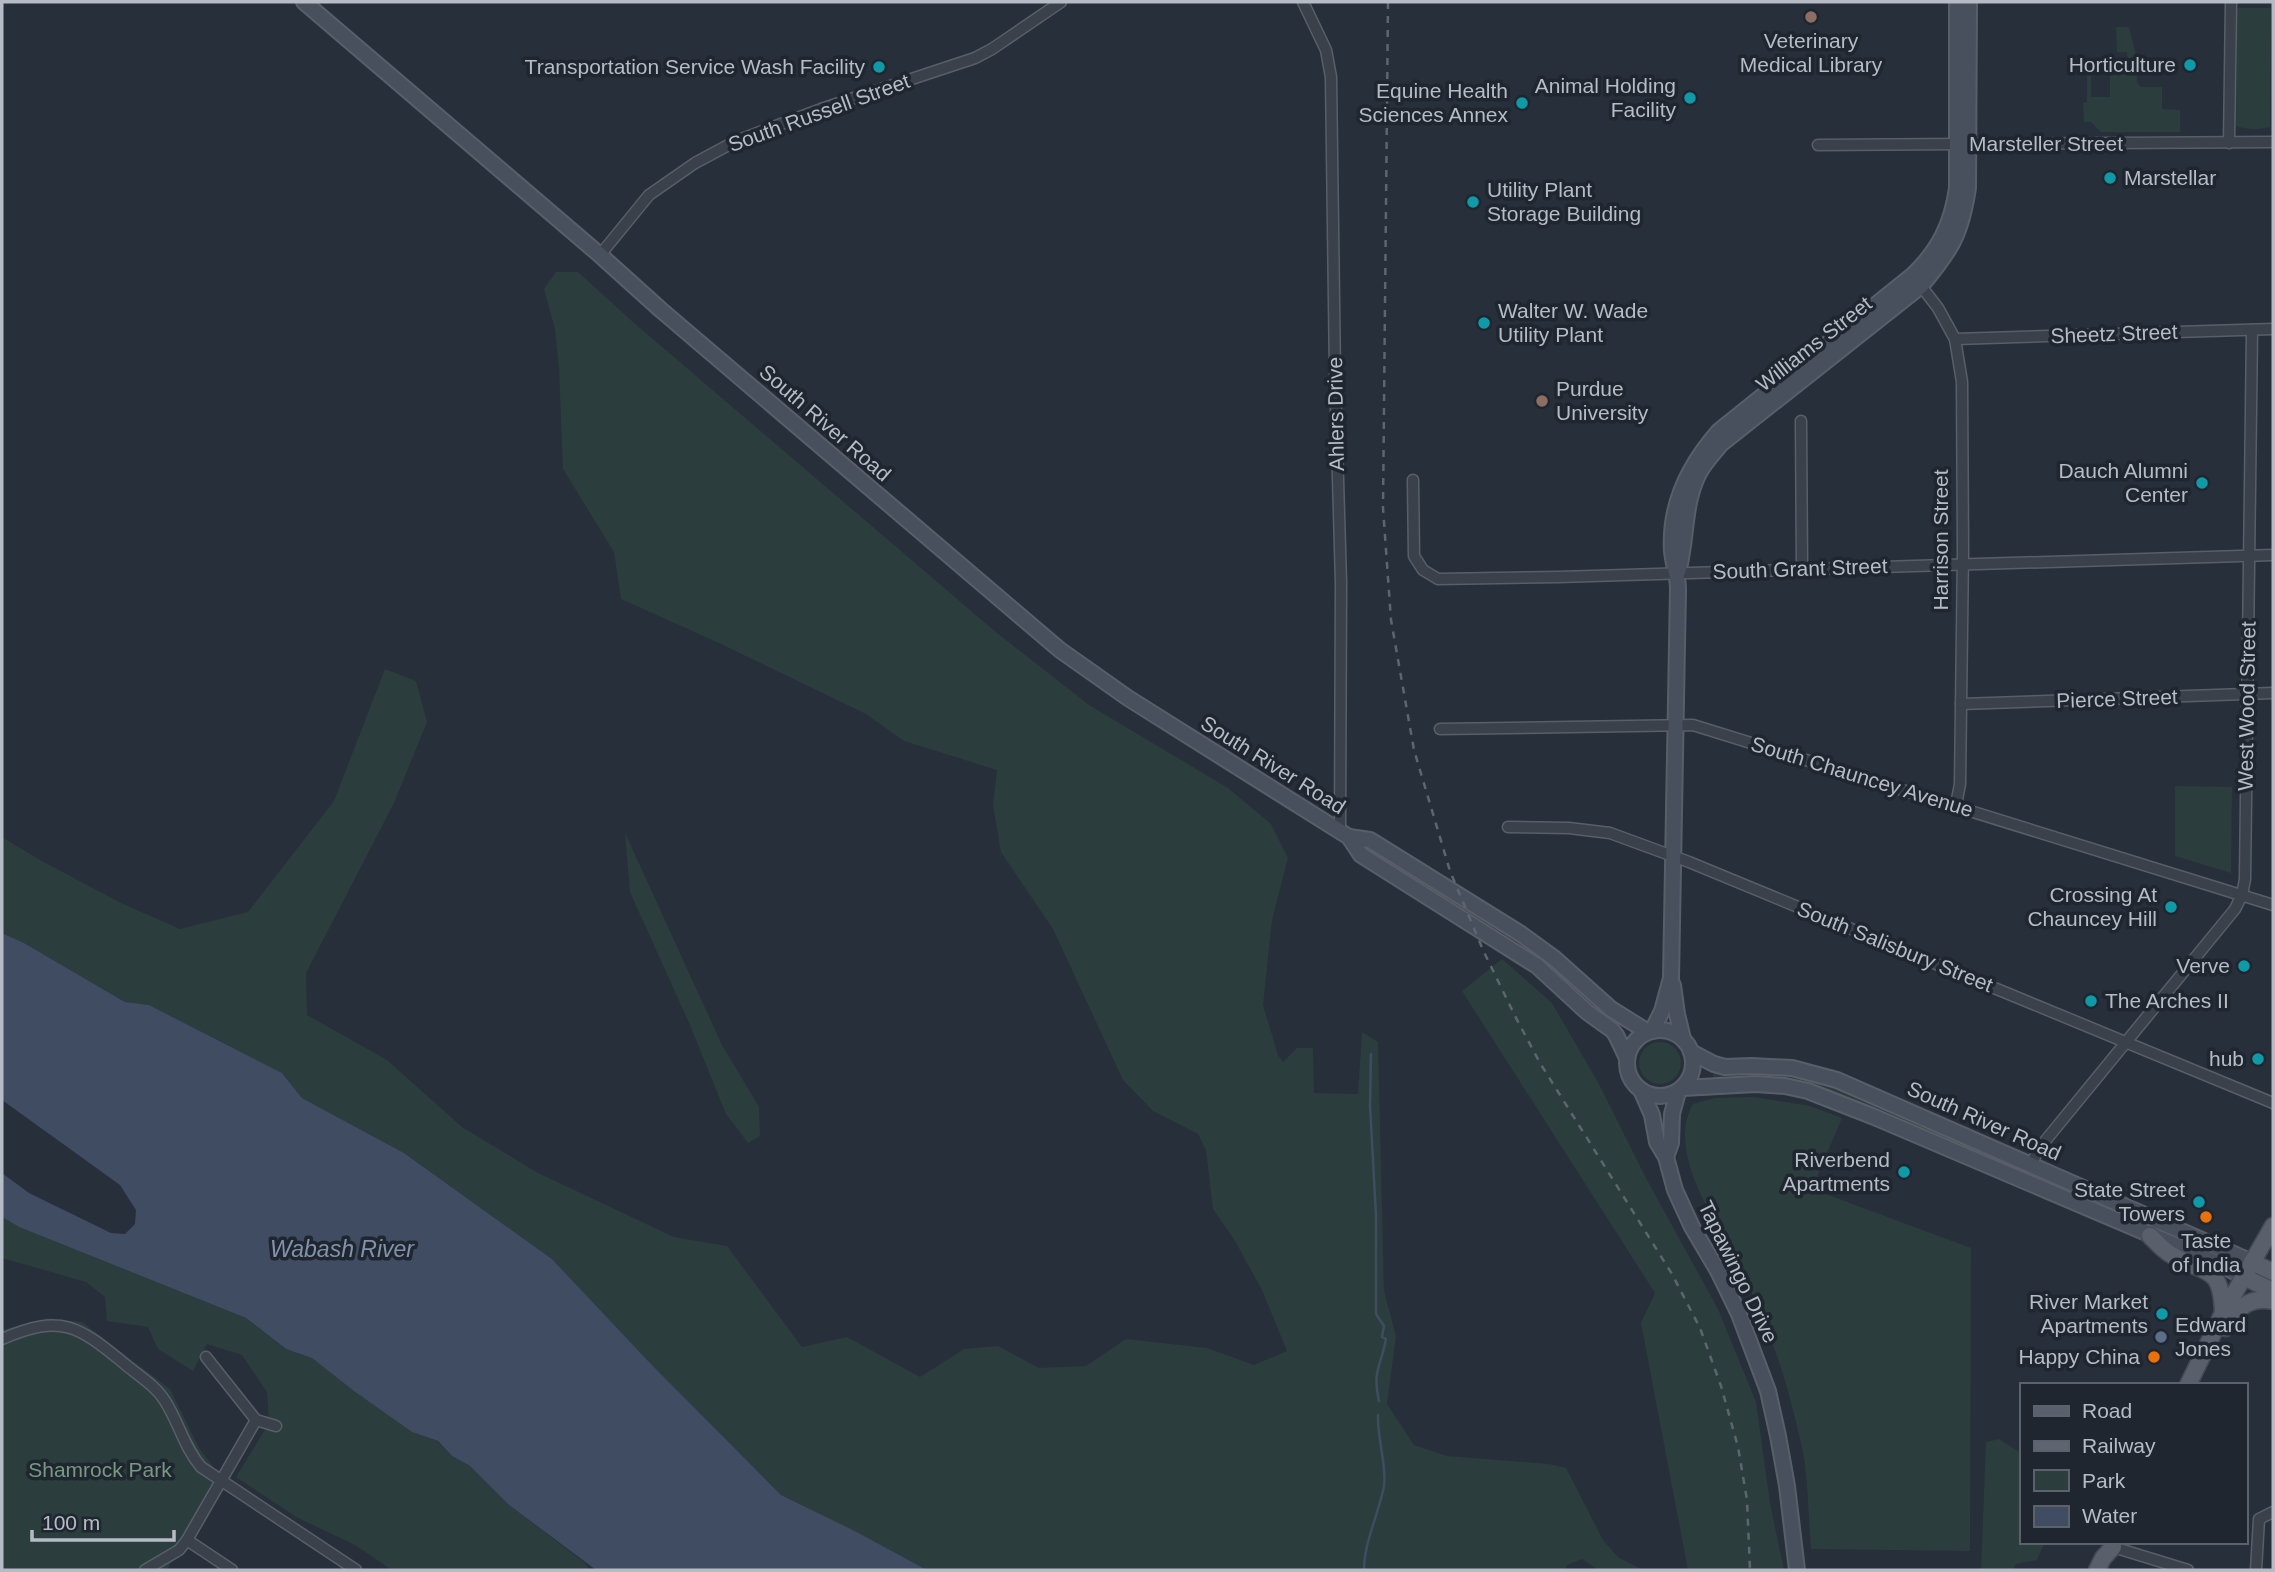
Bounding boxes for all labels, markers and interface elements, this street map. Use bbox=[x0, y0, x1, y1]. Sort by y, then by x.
marker: Veterinary Medical Library bbox=[1803, 9, 1819, 25]
place label: Veterinary Medical Library bbox=[1740, 29, 1883, 76]
place label: Horticulture bbox=[2069, 53, 2176, 76]
place label: Transportation Service Wash Facility bbox=[525, 55, 865, 78]
marker: Horticulture bbox=[2182, 57, 2198, 73]
marker: Transportation Service Wash Facility bbox=[871, 59, 887, 75]
street label: South Russell Street bbox=[725, 69, 913, 156]
place label: Animal Holding Facility bbox=[1535, 74, 1676, 121]
place label: Equine Health Sciences Annex bbox=[1359, 79, 1508, 126]
marker: Animal Holding Facility bbox=[1682, 90, 1698, 106]
marker: Equine Health Sciences Annex bbox=[1514, 95, 1530, 111]
street label: Marsteller Street bbox=[1969, 132, 2123, 155]
place label: Marstellar bbox=[2124, 166, 2216, 189]
marker: Marstellar bbox=[2102, 170, 2118, 186]
place label: Utility Plant Storage Building bbox=[1487, 178, 1641, 225]
marker: Utility Plant Storage Building bbox=[1465, 194, 1481, 210]
street label: Williams Street bbox=[1751, 291, 1876, 396]
place label: Walter W. Wade Utility Plant bbox=[1498, 299, 1648, 346]
marker: Walter W. Wade Utility Plant bbox=[1476, 315, 1492, 331]
street label: Sheetz Street bbox=[2050, 320, 2178, 347]
street label: Ahlers Drive bbox=[1323, 357, 1348, 471]
street label: South River Road bbox=[755, 360, 895, 486]
place label: Purdue University bbox=[1556, 377, 1649, 424]
marker: Purdue University bbox=[1534, 393, 1550, 409]
place label: Dauch Alumni Center bbox=[2058, 459, 2188, 506]
street label: Harrison Street bbox=[1929, 469, 1952, 611]
marker: Dauch Alumni Center bbox=[2194, 475, 2210, 491]
street label: South Grant Street bbox=[1712, 554, 1888, 583]
street label: West Wood Street bbox=[2234, 621, 2259, 791]
street label: Pierce Street bbox=[2056, 685, 2178, 712]
street label: South River Road bbox=[1197, 711, 1350, 818]
street label: South Chauncey Avenue bbox=[1748, 732, 1976, 821]
place label: Crossing At Chauncey Hill bbox=[2027, 883, 2157, 930]
street label: South Salisbury Street bbox=[1794, 897, 1997, 996]
marker: Crossing At Chauncey Hill bbox=[2163, 899, 2179, 915]
place label: Verve bbox=[2176, 954, 2230, 977]
marker: Verve bbox=[2236, 958, 2252, 974]
place label: The Arches II bbox=[2105, 989, 2229, 1012]
marker: The Arches II bbox=[2083, 993, 2099, 1009]
place label: hub bbox=[2209, 1047, 2244, 1070]
marker: hub bbox=[2250, 1051, 2266, 1067]
street label: South River Road bbox=[1904, 1076, 2065, 1165]
place label: Riverbend Apartments bbox=[1783, 1148, 1890, 1195]
marker: Riverbend Apartments bbox=[1896, 1164, 1912, 1180]
place label: State Street Towers bbox=[2074, 1178, 2185, 1225]
marker: State Street Towers bbox=[2191, 1194, 2207, 1210]
street label: Tapawingo Drive bbox=[1694, 1197, 1783, 1347]
marker: Taste of India bbox=[2198, 1209, 2214, 1225]
place label: Taste of India bbox=[2172, 1229, 2241, 1276]
water label: Wabash River bbox=[270, 1236, 415, 1262]
place label: River Market Apartments bbox=[2029, 1290, 2148, 1337]
marker: River Market Apartments bbox=[2154, 1306, 2170, 1322]
place label: Edward Jones bbox=[2175, 1313, 2246, 1360]
marker: Edward Jones bbox=[2153, 1329, 2169, 1345]
place label: Happy China bbox=[2019, 1345, 2140, 1368]
marker: Happy China bbox=[2146, 1349, 2162, 1365]
legend bbox=[2020, 1383, 2247, 1544]
text: Road bbox=[2082, 1399, 2132, 1422]
text: Railway bbox=[2082, 1434, 2156, 1457]
park label: Shamrock Park bbox=[28, 1458, 172, 1481]
text: Park bbox=[2082, 1469, 2126, 1492]
scale bar bbox=[32, 1498, 173, 1542]
text: Water bbox=[2082, 1504, 2137, 1527]
text: 100 m bbox=[42, 1511, 100, 1534]

